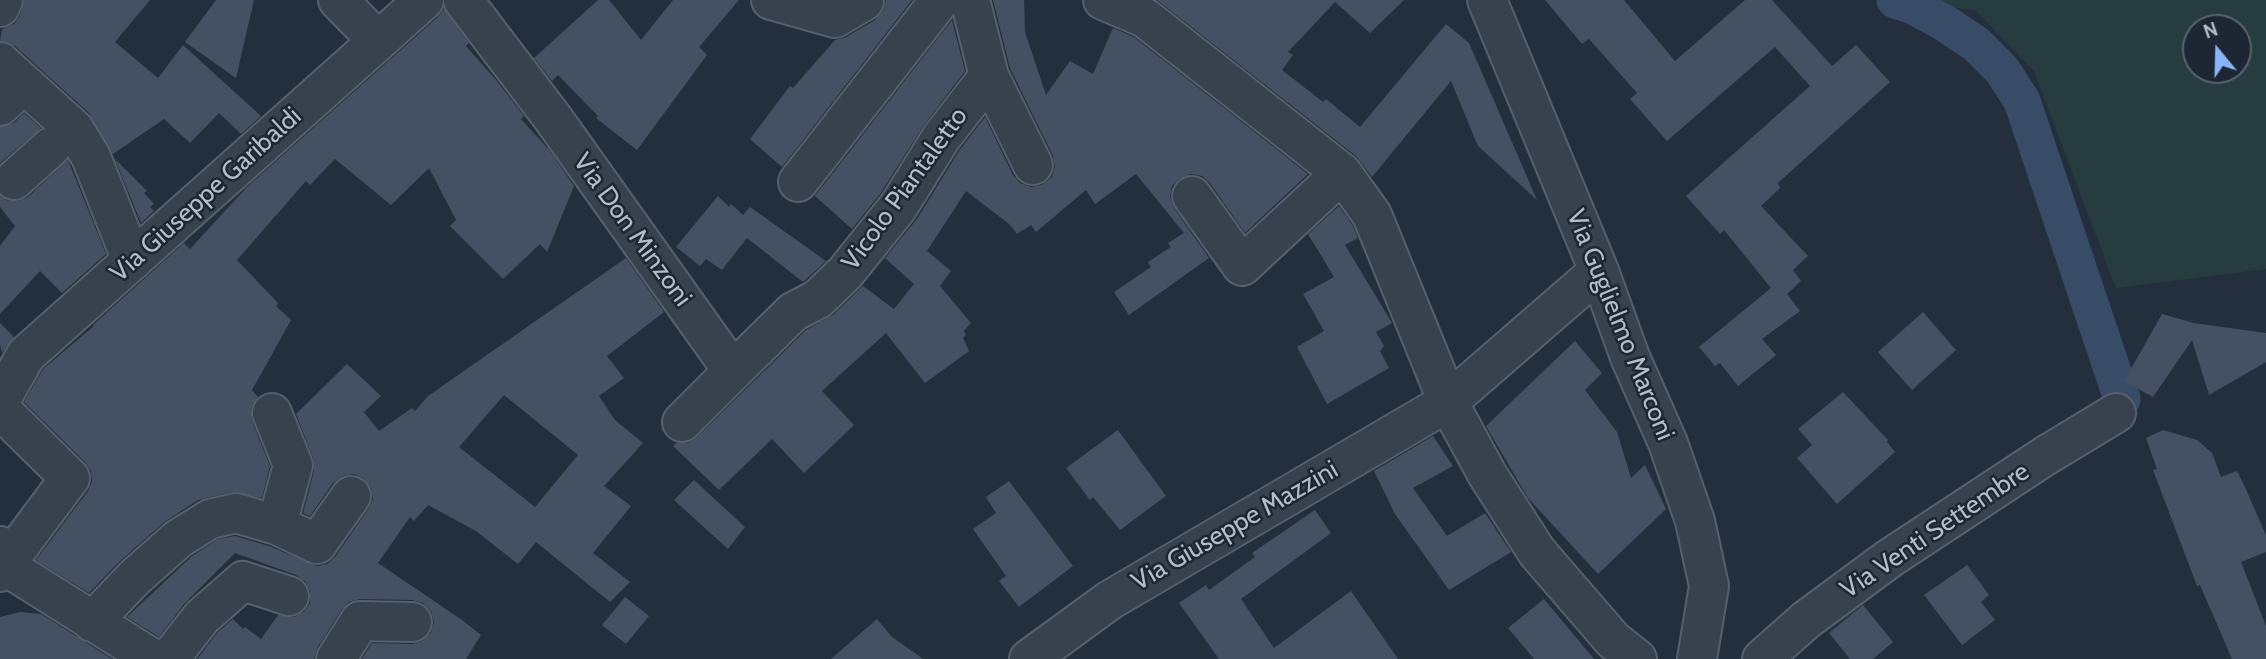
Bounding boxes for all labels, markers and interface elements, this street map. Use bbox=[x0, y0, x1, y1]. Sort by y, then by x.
north arrow bbox=[2182, 14, 2252, 84]
text: N bbox=[2201, 18, 2221, 44]
street label: Via Giuseppe Garibaldi bbox=[104, 101, 308, 289]
street label: Vicolo Piantaletto bbox=[835, 101, 975, 277]
street label: Via Don Minzoni bbox=[566, 147, 698, 313]
street label: Via Guglielmo Marconi bbox=[1559, 205, 1681, 445]
street label: Via Giuseppe Mazzini bbox=[1126, 454, 1344, 598]
street label: Via Venti Settembre bbox=[1835, 456, 2035, 606]

